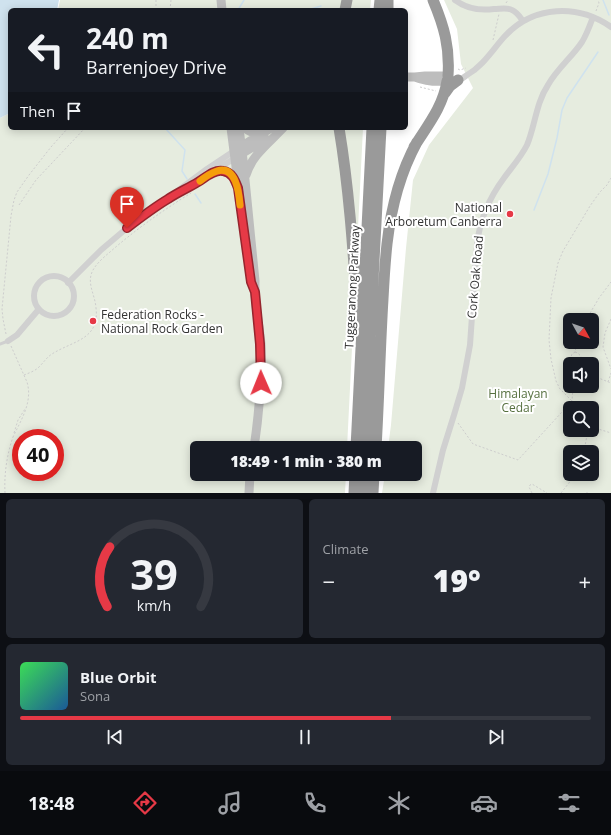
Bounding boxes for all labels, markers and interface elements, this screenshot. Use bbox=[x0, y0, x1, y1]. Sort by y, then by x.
text: 240 m bbox=[86, 19, 169, 57]
icon: left bbox=[20, 24, 72, 76]
text: Barrenjoey Drive bbox=[86, 55, 227, 79]
icon: arrive bbox=[63, 100, 85, 122]
text: Then bbox=[20, 101, 55, 121]
pin bbox=[110, 187, 144, 228]
icon: arrive bbox=[116, 193, 138, 215]
place label: National Arboretum Canberra bbox=[385, 199, 502, 230]
marker: National Arboretum Canberra bbox=[505, 209, 515, 219]
street label: Tuggeranong Parkway bbox=[340, 224, 364, 349]
street label: Cork Oak Road bbox=[463, 235, 487, 319]
place label: Federation Rocks - National Rock Garden bbox=[101, 306, 223, 337]
north arrow bbox=[563, 313, 599, 349]
map controls bbox=[563, 313, 599, 481]
marker: Federation Rocks - National Rock Garden bbox=[88, 316, 98, 326]
button: sound bbox=[563, 357, 599, 393]
position arrow bbox=[240, 362, 282, 404]
park label: Himalayan Cedar bbox=[488, 385, 548, 416]
button: search bbox=[563, 401, 599, 437]
speed limit sign: 40 bbox=[12, 429, 64, 481]
button: layers bbox=[563, 445, 599, 481]
text: 18:49 · 1 min · 380 m bbox=[230, 451, 382, 471]
text: Climate bbox=[323, 540, 368, 558]
text: 39 bbox=[130, 545, 178, 601]
text: 19° bbox=[433, 560, 481, 601]
text: − bbox=[323, 566, 335, 596]
text: + bbox=[578, 566, 591, 596]
text: km/h bbox=[137, 595, 172, 614]
text: Blue Orbit bbox=[80, 667, 157, 687]
text: Sona bbox=[80, 687, 110, 705]
icon: previous bbox=[104, 726, 126, 748]
icon: pause bbox=[294, 726, 316, 748]
icon: next bbox=[485, 726, 507, 748]
icon: directions bbox=[131, 789, 159, 817]
icon: music bbox=[216, 789, 244, 817]
icon: phone bbox=[301, 789, 329, 817]
icon: climate bbox=[385, 789, 413, 817]
icon: car bbox=[470, 789, 498, 817]
icon: filters bbox=[555, 789, 583, 817]
text: 18:48 bbox=[28, 791, 75, 815]

